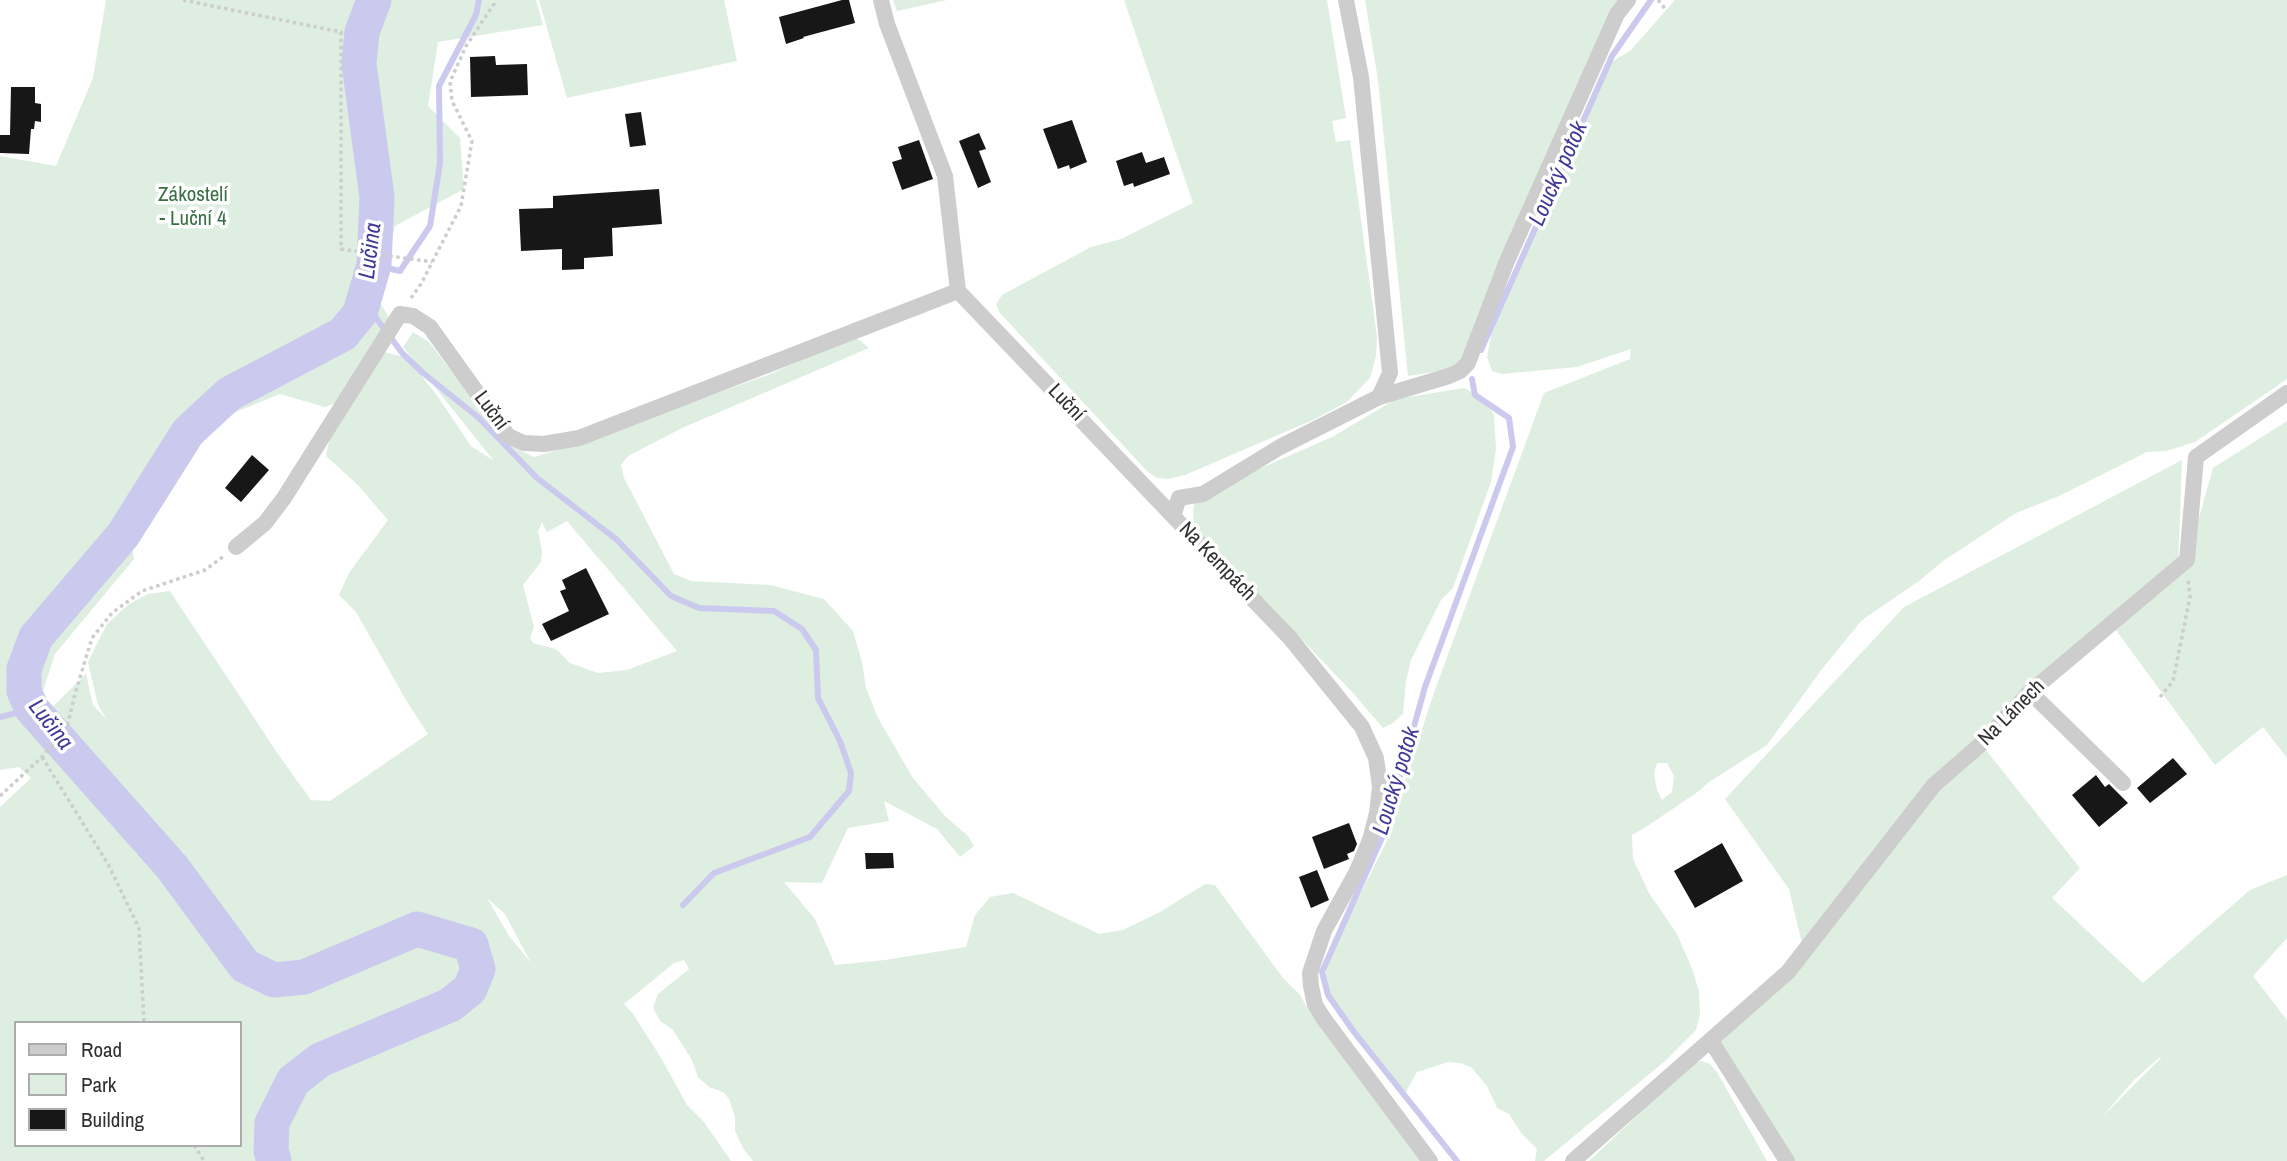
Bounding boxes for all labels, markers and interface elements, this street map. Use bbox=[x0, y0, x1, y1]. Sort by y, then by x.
water label: Loucký potok bbox=[1524, 118, 1594, 230]
park label: Zákostelí - Luční 4 bbox=[158, 182, 228, 232]
water label: Lučina bbox=[354, 221, 388, 281]
street label: Luční bbox=[1042, 379, 1090, 427]
street label: Luční bbox=[468, 387, 514, 435]
street label: Na Kempách bbox=[1173, 517, 1261, 607]
street label: Na Lánech bbox=[1974, 675, 2050, 751]
water label: Lučina bbox=[22, 694, 78, 756]
water label: Loucký potok bbox=[1368, 724, 1426, 838]
legend bbox=[14, 1021, 242, 1147]
text: Road bbox=[81, 1035, 122, 1064]
text: Park bbox=[81, 1070, 116, 1099]
text: Building bbox=[81, 1105, 144, 1134]

